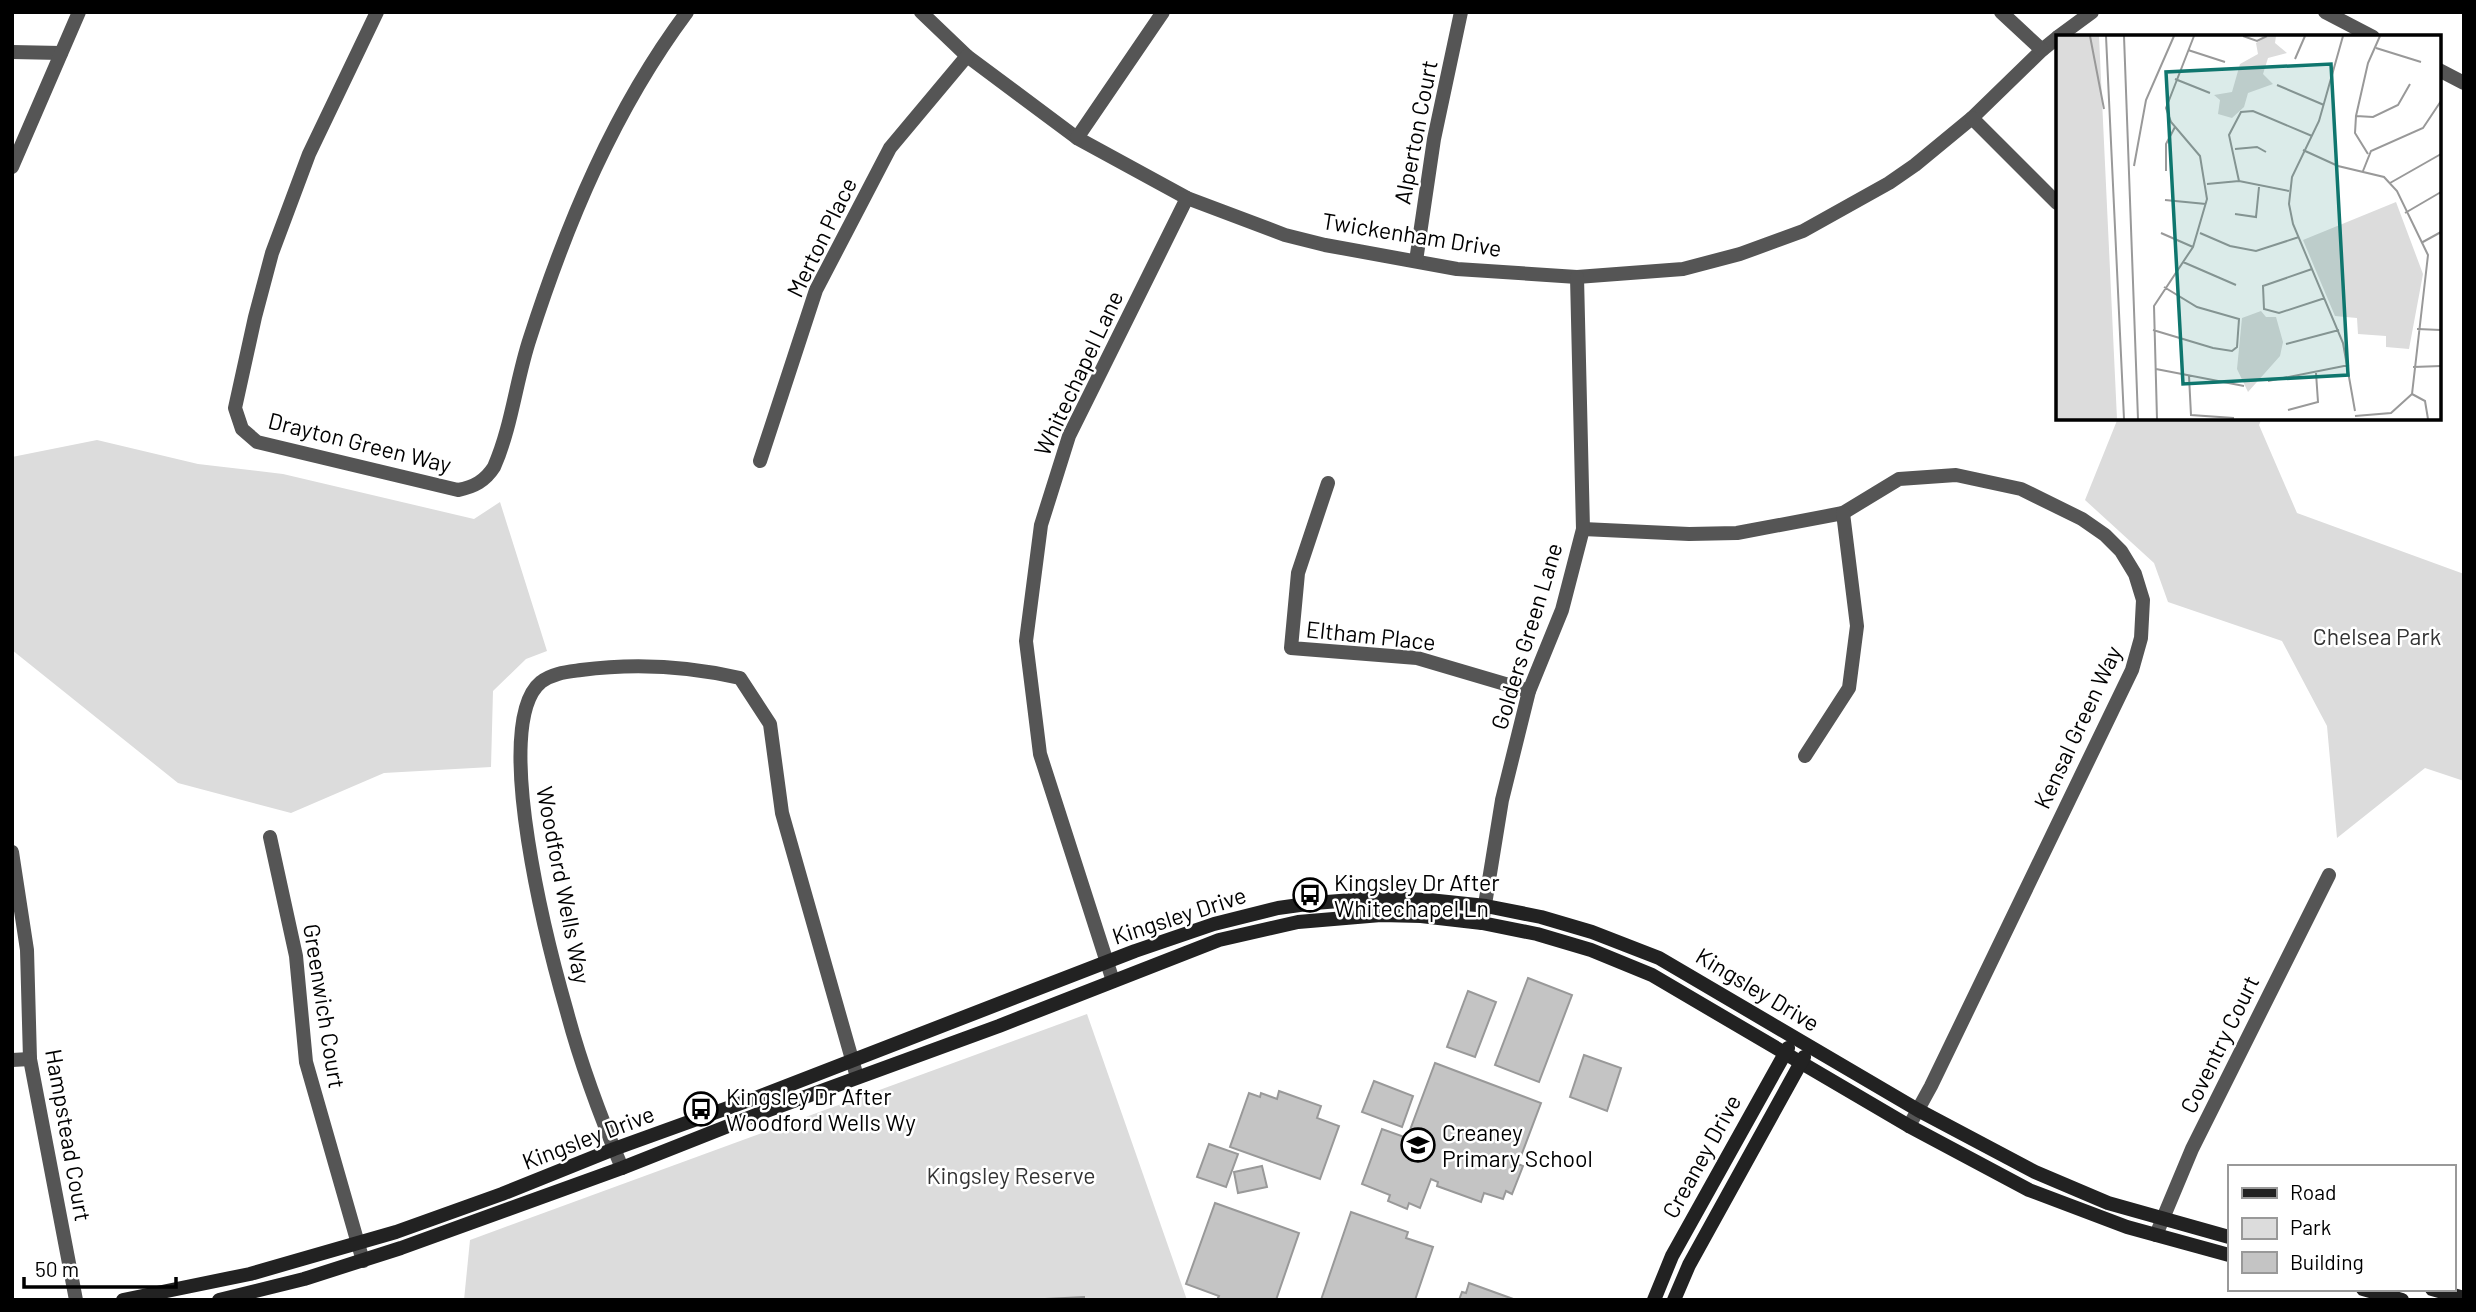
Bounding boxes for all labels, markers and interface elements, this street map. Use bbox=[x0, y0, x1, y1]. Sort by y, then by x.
inset map bbox=[2056, 35, 2441, 420]
street label: Alperton Court bbox=[1387, 58, 1443, 206]
street label: Merton Place bbox=[780, 173, 862, 301]
street label: Twickenham Drive bbox=[1320, 206, 1504, 262]
street label: Whitechapel Lane bbox=[1028, 286, 1128, 460]
street label: Drayton Green Way bbox=[266, 406, 455, 478]
street label: Golders Green Lane bbox=[1484, 539, 1568, 733]
street label: Eltham Place bbox=[1305, 614, 1437, 656]
park label: Chelsea Park bbox=[2313, 622, 2441, 650]
street label: Kensal Green Way bbox=[2027, 641, 2127, 813]
street label: Woodford Wells Way bbox=[531, 784, 597, 987]
place label: Kingsley Dr After Whitechapel Ln bbox=[1334, 868, 1500, 922]
bus stop icon: Kingsley Dr After Whitechapel Ln bbox=[1291, 876, 1329, 914]
street label: Kingsley Drive bbox=[1108, 880, 1250, 950]
street label: Greenwich Court bbox=[298, 922, 352, 1090]
street label: Kingsley Drive bbox=[1691, 941, 1825, 1037]
street label: Coventry Court bbox=[2174, 971, 2264, 1117]
street label: Hampstead Court bbox=[40, 1047, 98, 1223]
place label: Kingsley Dr After Woodford Wells Wy bbox=[726, 1082, 916, 1136]
street label: Creaney Drive bbox=[1656, 1089, 1746, 1223]
bus stop icon: Kingsley Dr After Woodford Wells Wy bbox=[682, 1090, 720, 1128]
street label: Kingsley Drive bbox=[518, 1099, 658, 1175]
place label: Creaney Primary School bbox=[1442, 1118, 1593, 1172]
school or university icon: Creaney Primary School bbox=[1399, 1126, 1437, 1164]
park label: Kingsley Reserve bbox=[926, 1161, 1096, 1189]
legend bbox=[2228, 1165, 2455, 1291]
text: Road bbox=[2290, 1179, 2336, 1204]
text: Park bbox=[2290, 1214, 2331, 1239]
scale bar bbox=[24, 1246, 177, 1290]
text: Building bbox=[2290, 1249, 2364, 1274]
text: 50 m bbox=[35, 1256, 79, 1281]

